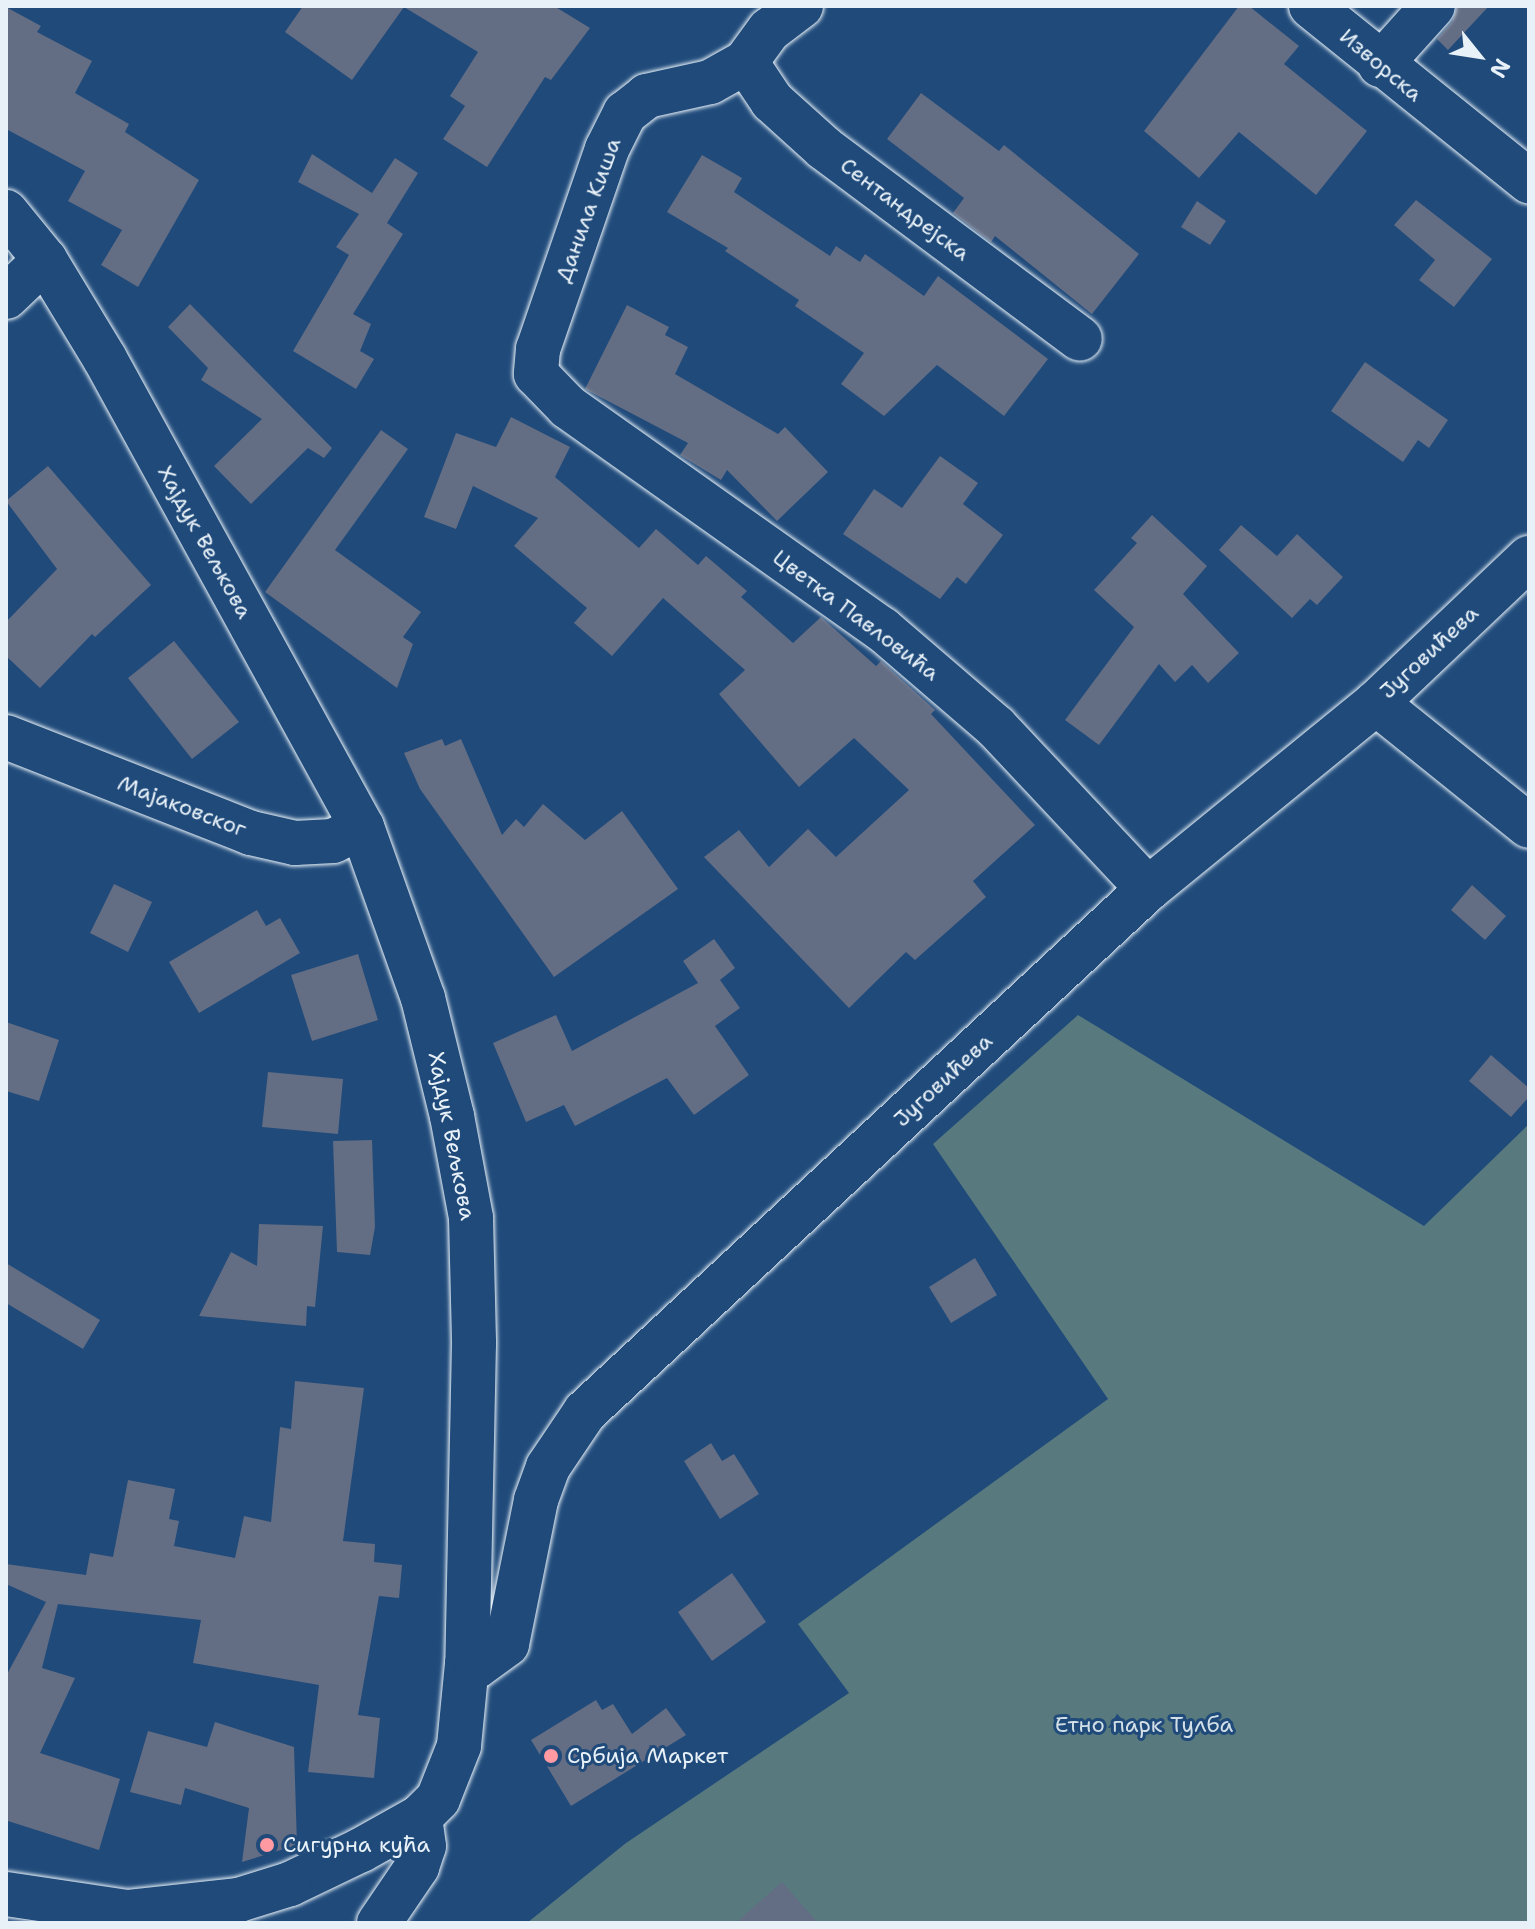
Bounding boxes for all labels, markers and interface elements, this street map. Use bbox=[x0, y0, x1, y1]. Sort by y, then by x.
north arrow bbox=[1439, 16, 1519, 96]
street label: Изворска bbox=[1334, 23, 1428, 107]
text: N bbox=[1483, 53, 1517, 83]
street label: Данила Киша bbox=[550, 134, 626, 286]
street label: Сентандрејска bbox=[835, 152, 975, 266]
street label: Хајдук Вељкова bbox=[152, 461, 258, 623]
street label: Цветка Павловића bbox=[768, 544, 944, 686]
street label: Југовићева bbox=[1374, 600, 1484, 704]
street label: Мајаковског bbox=[114, 769, 250, 843]
street label: Југовићева bbox=[888, 1028, 998, 1132]
street label: Хајдук Вељкова bbox=[423, 1050, 481, 1222]
park label: Етно парк Тулба bbox=[1055, 1712, 1233, 1738]
place label: Србија Маркет bbox=[567, 1743, 728, 1769]
marker: Србија Маркет bbox=[542, 1747, 560, 1765]
place label: Сигурна кућа bbox=[283, 1832, 430, 1858]
marker: Сигурна кућа bbox=[258, 1836, 276, 1854]

